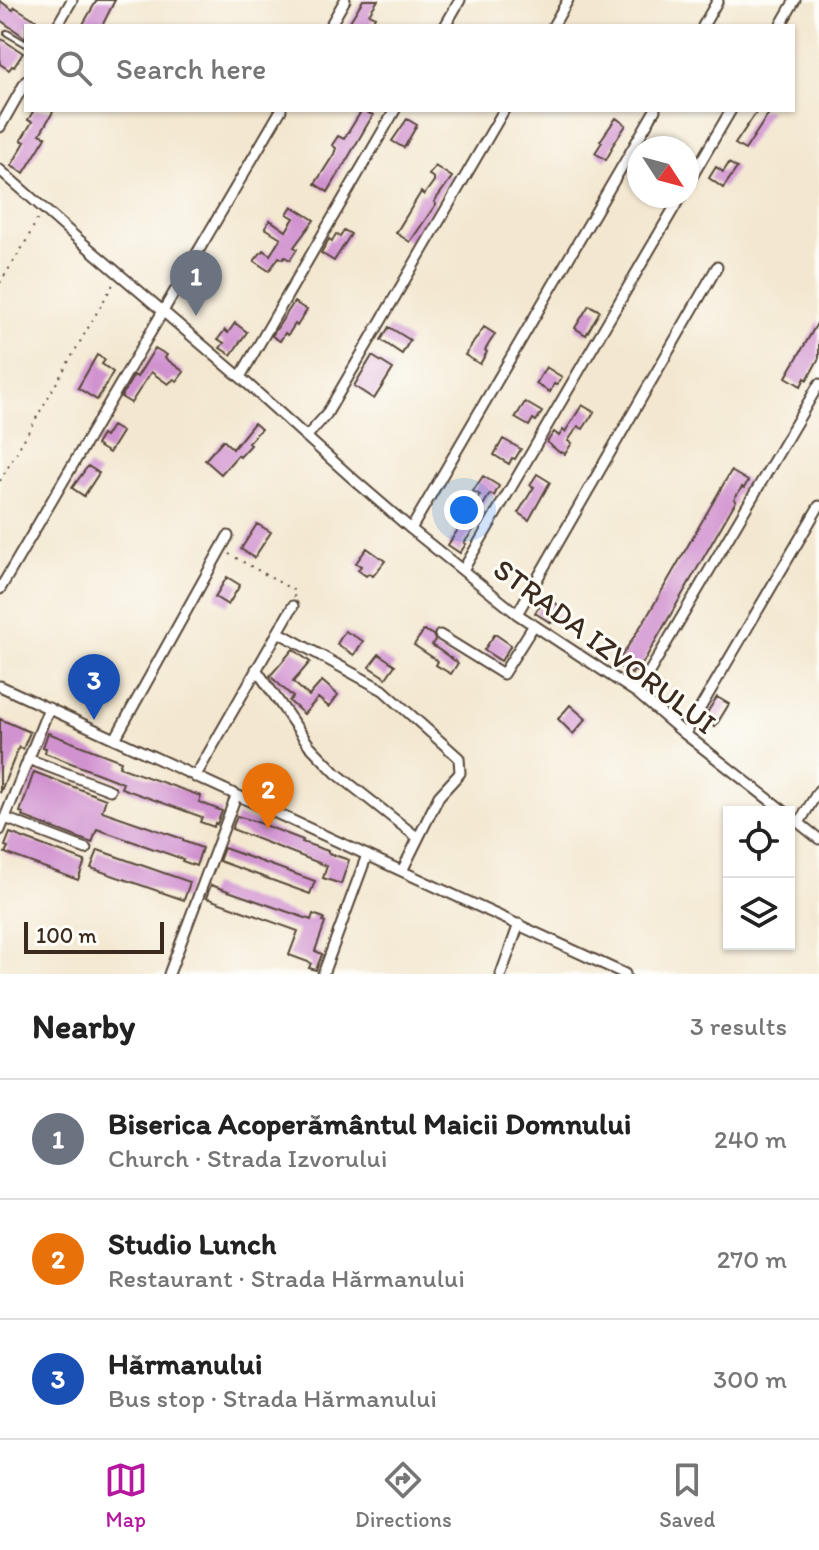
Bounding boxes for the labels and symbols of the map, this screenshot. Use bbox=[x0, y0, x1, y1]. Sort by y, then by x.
north arrow bbox=[627, 136, 699, 208]
pin: 1 bbox=[170, 250, 222, 316]
your location bbox=[444, 490, 484, 530]
street label: STRADA IZVORULUI bbox=[486, 550, 724, 742]
pin: 3 bbox=[68, 654, 120, 720]
pin: 2 bbox=[242, 763, 294, 829]
scale bar bbox=[24, 918, 164, 954]

